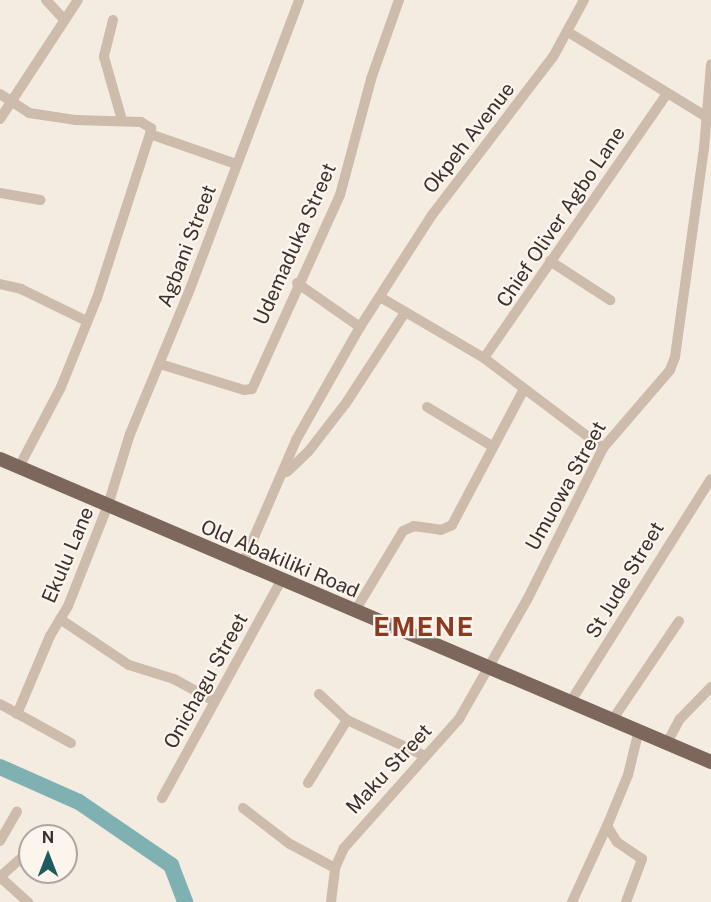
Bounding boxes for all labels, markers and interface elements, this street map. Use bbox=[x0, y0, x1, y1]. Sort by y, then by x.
street label: Okpeh Avenue bbox=[418, 78, 520, 198]
street label: Chief Oliver Agbo Lane bbox=[492, 122, 630, 312]
street label: Udemaduka Street bbox=[249, 159, 341, 329]
street label: Agbani Street bbox=[153, 182, 221, 310]
street label: Umuowa Street bbox=[521, 417, 611, 555]
street label: Ekulu Lane bbox=[37, 503, 99, 607]
street label: Old Abakiliki Road bbox=[197, 515, 363, 603]
street label: St Jude Street bbox=[581, 517, 669, 643]
street label: Onichagu Street bbox=[159, 609, 253, 753]
district label: EMENE bbox=[373, 611, 475, 643]
street label: Maku Street bbox=[341, 719, 437, 819]
north arrow bbox=[18, 824, 78, 884]
text: N bbox=[42, 828, 54, 847]

